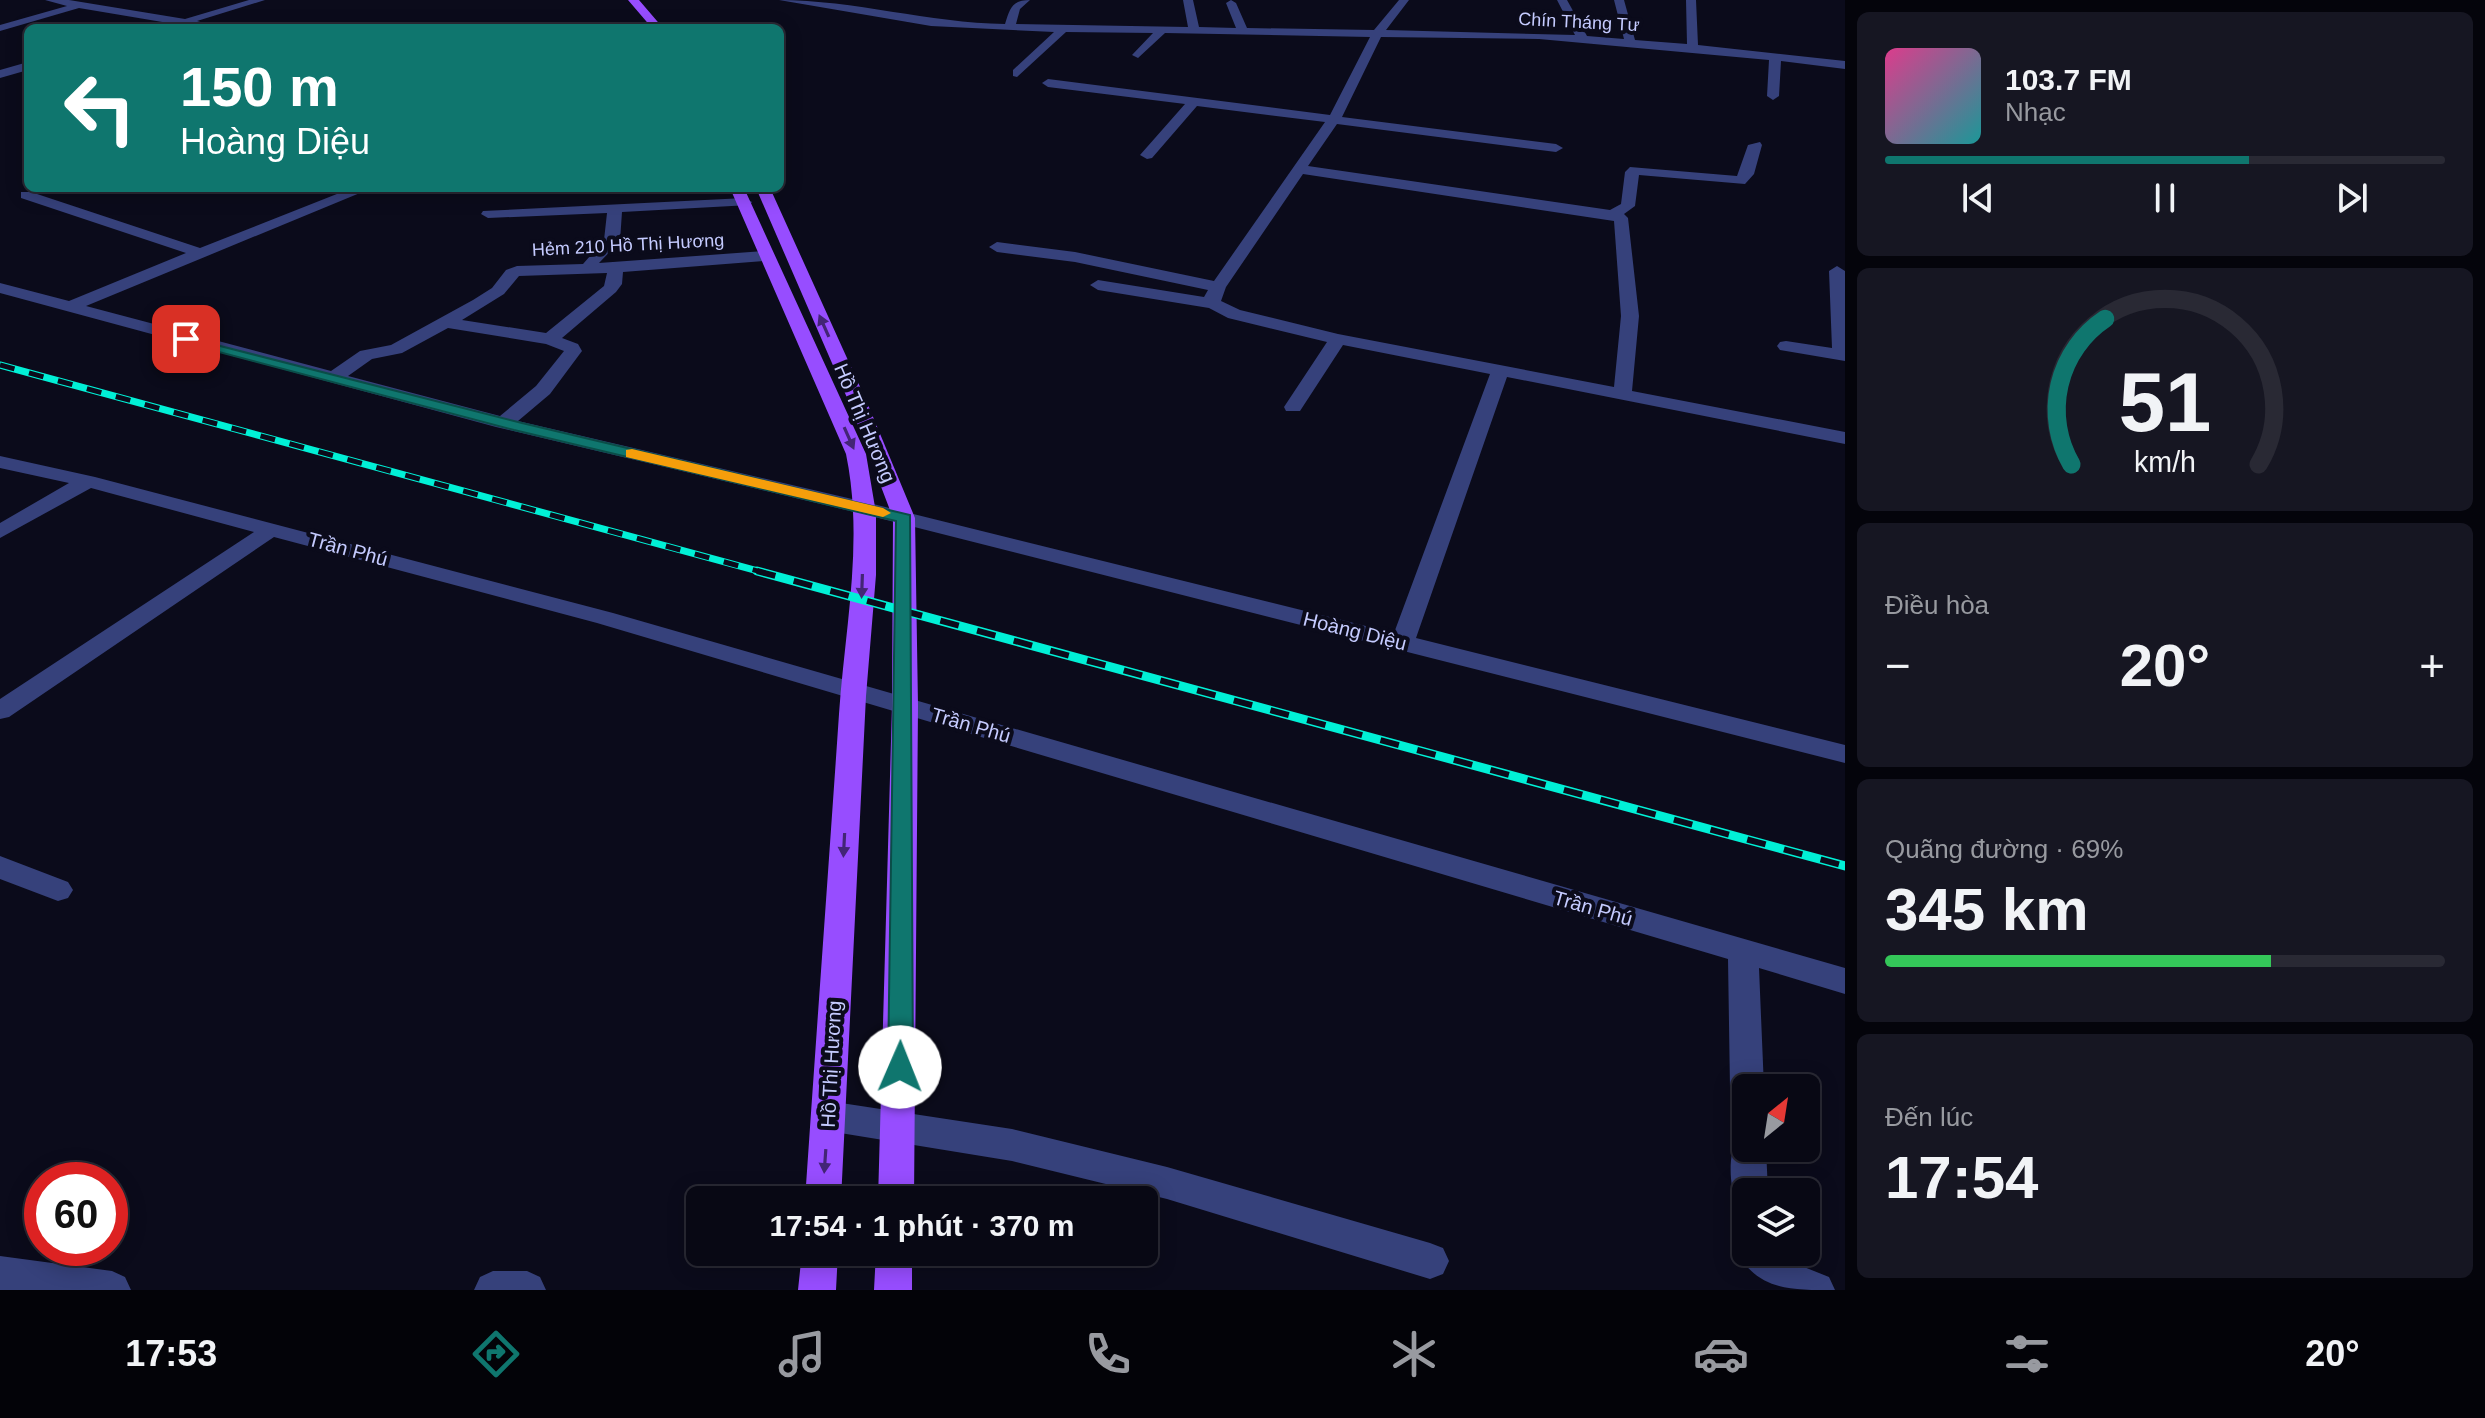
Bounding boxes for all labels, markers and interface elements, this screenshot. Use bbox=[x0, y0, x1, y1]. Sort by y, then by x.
street label: Chín Tháng Tư bbox=[1518, 9, 1640, 35]
text: 150 m bbox=[180, 55, 339, 118]
icon: left bbox=[48, 56, 152, 160]
text: 103.7 FM bbox=[2005, 63, 2132, 96]
text: Nhạc bbox=[2005, 97, 2066, 127]
text: Hoàng Diệu bbox=[180, 121, 370, 162]
icon: previous bbox=[1956, 176, 2000, 220]
icon: pause bbox=[2143, 176, 2187, 220]
icon: next bbox=[2330, 176, 2374, 220]
street label: Hẻm 210 Hồ Thị Hương bbox=[531, 230, 725, 260]
pin bbox=[152, 305, 220, 373]
one-way arrow bbox=[818, 314, 831, 338]
icon: arrive bbox=[164, 317, 208, 361]
text: 51 bbox=[2119, 356, 2211, 449]
street label: Hồ Thị Hương bbox=[830, 360, 900, 486]
one-way arrow bbox=[842, 426, 855, 450]
text: km/h bbox=[2134, 447, 2196, 479]
street label: Trần Phú bbox=[306, 528, 390, 570]
one-way arrow bbox=[856, 574, 869, 599]
text: Điều hòa bbox=[1885, 590, 1989, 620]
street label: Hoàng Diệu bbox=[1301, 608, 1409, 654]
text: 20° bbox=[2120, 632, 2210, 699]
text: − bbox=[1885, 641, 1911, 690]
text: + bbox=[2419, 641, 2445, 690]
street label: Trần Phú bbox=[929, 703, 1013, 747]
one-way arrow bbox=[837, 833, 850, 858]
text: Quãng đường · 69% bbox=[1885, 834, 2123, 864]
text: 345 km bbox=[1885, 876, 2089, 943]
street label: Trần Phú bbox=[1551, 886, 1635, 930]
street label: Hồ Thị Hương bbox=[817, 1000, 845, 1128]
position arrow bbox=[858, 1025, 942, 1109]
north arrow bbox=[1732, 1074, 1820, 1162]
map controls bbox=[1732, 1074, 1820, 1266]
text: Đến lúc bbox=[1885, 1102, 1973, 1132]
text: 17:54 bbox=[1885, 1144, 2038, 1211]
one-way arrow bbox=[819, 1149, 832, 1174]
speed limit sign: 60 bbox=[24, 1162, 128, 1266]
button: layers bbox=[1732, 1178, 1820, 1266]
text: 17:54 · 1 phút · 370 m bbox=[769, 1209, 1075, 1242]
icon: directions bbox=[468, 1326, 524, 1382]
icon: music bbox=[774, 1326, 830, 1382]
icon: phone bbox=[1080, 1326, 1136, 1382]
icon: climate bbox=[1386, 1326, 1442, 1382]
icon: car bbox=[1693, 1326, 1749, 1382]
icon: filters bbox=[1999, 1326, 2055, 1382]
text: 17:53 bbox=[125, 1333, 217, 1374]
text: 20° bbox=[2305, 1333, 2360, 1374]

